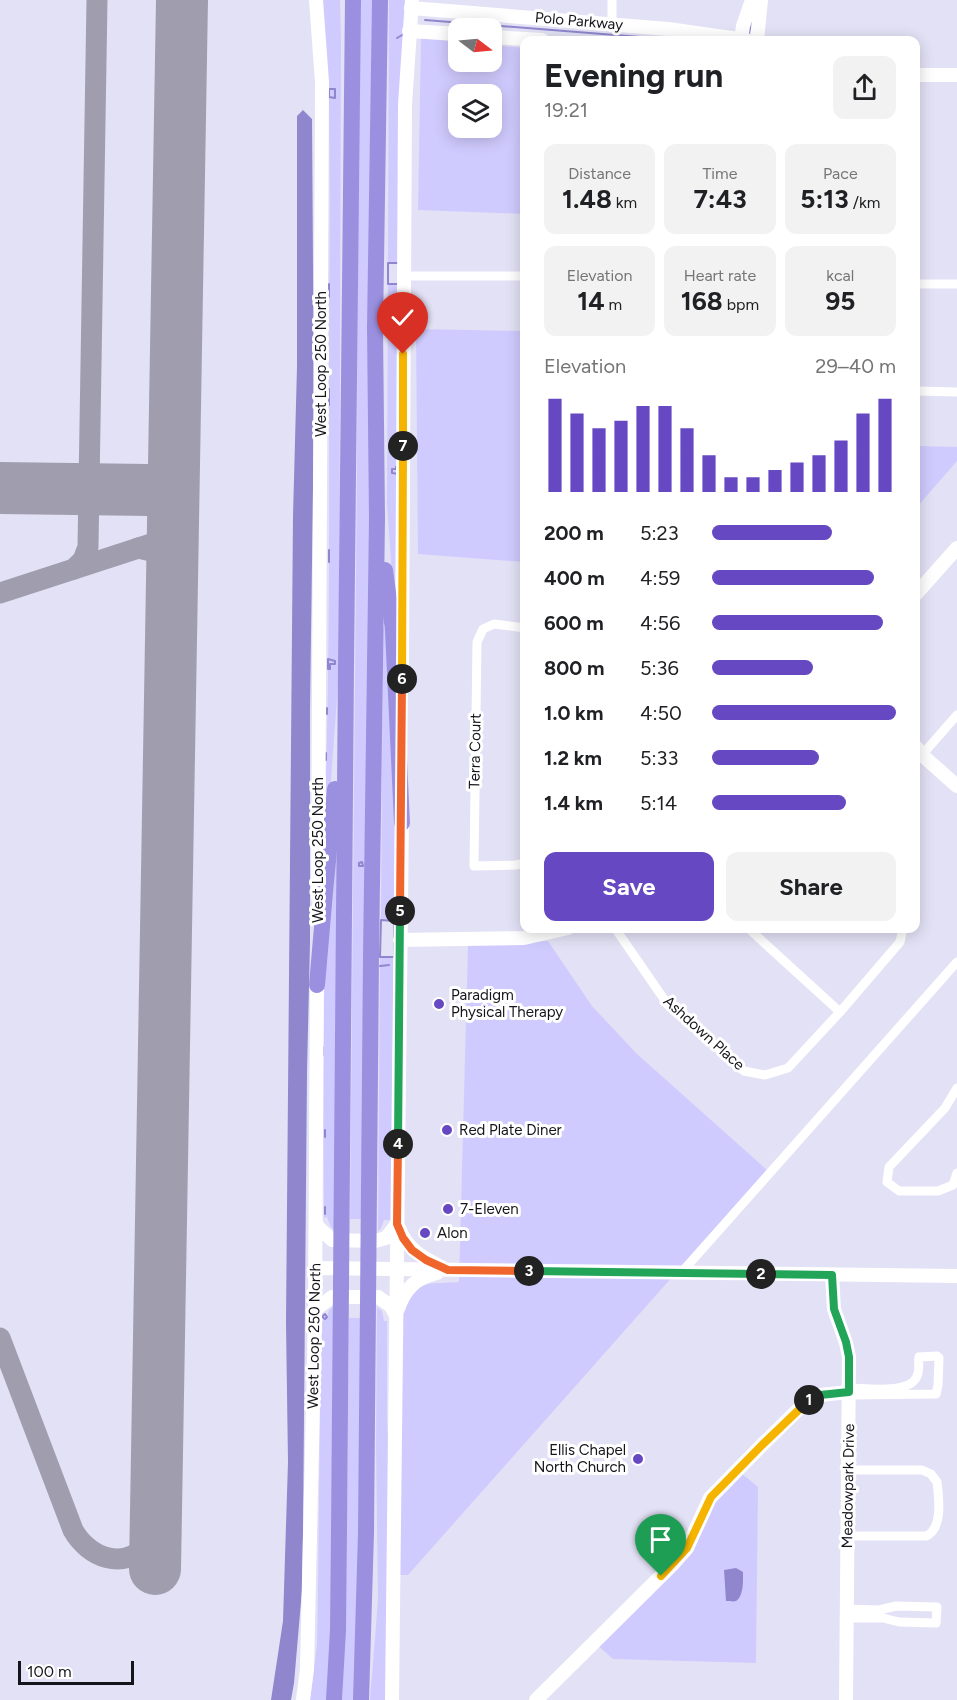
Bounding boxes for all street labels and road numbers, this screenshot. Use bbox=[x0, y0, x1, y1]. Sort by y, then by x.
street label: Polo Parkway bbox=[534, 8, 624, 34]
street label: West Loop 250 North bbox=[312, 291, 330, 437]
street label: Terra Court bbox=[465, 713, 485, 789]
street label: West Loop 250 North bbox=[309, 777, 327, 923]
street label: Ashdown Place bbox=[660, 992, 748, 1074]
street label: West Loop 250 North bbox=[304, 1263, 324, 1409]
street label: Meadowpark Drive bbox=[838, 1423, 858, 1549]

